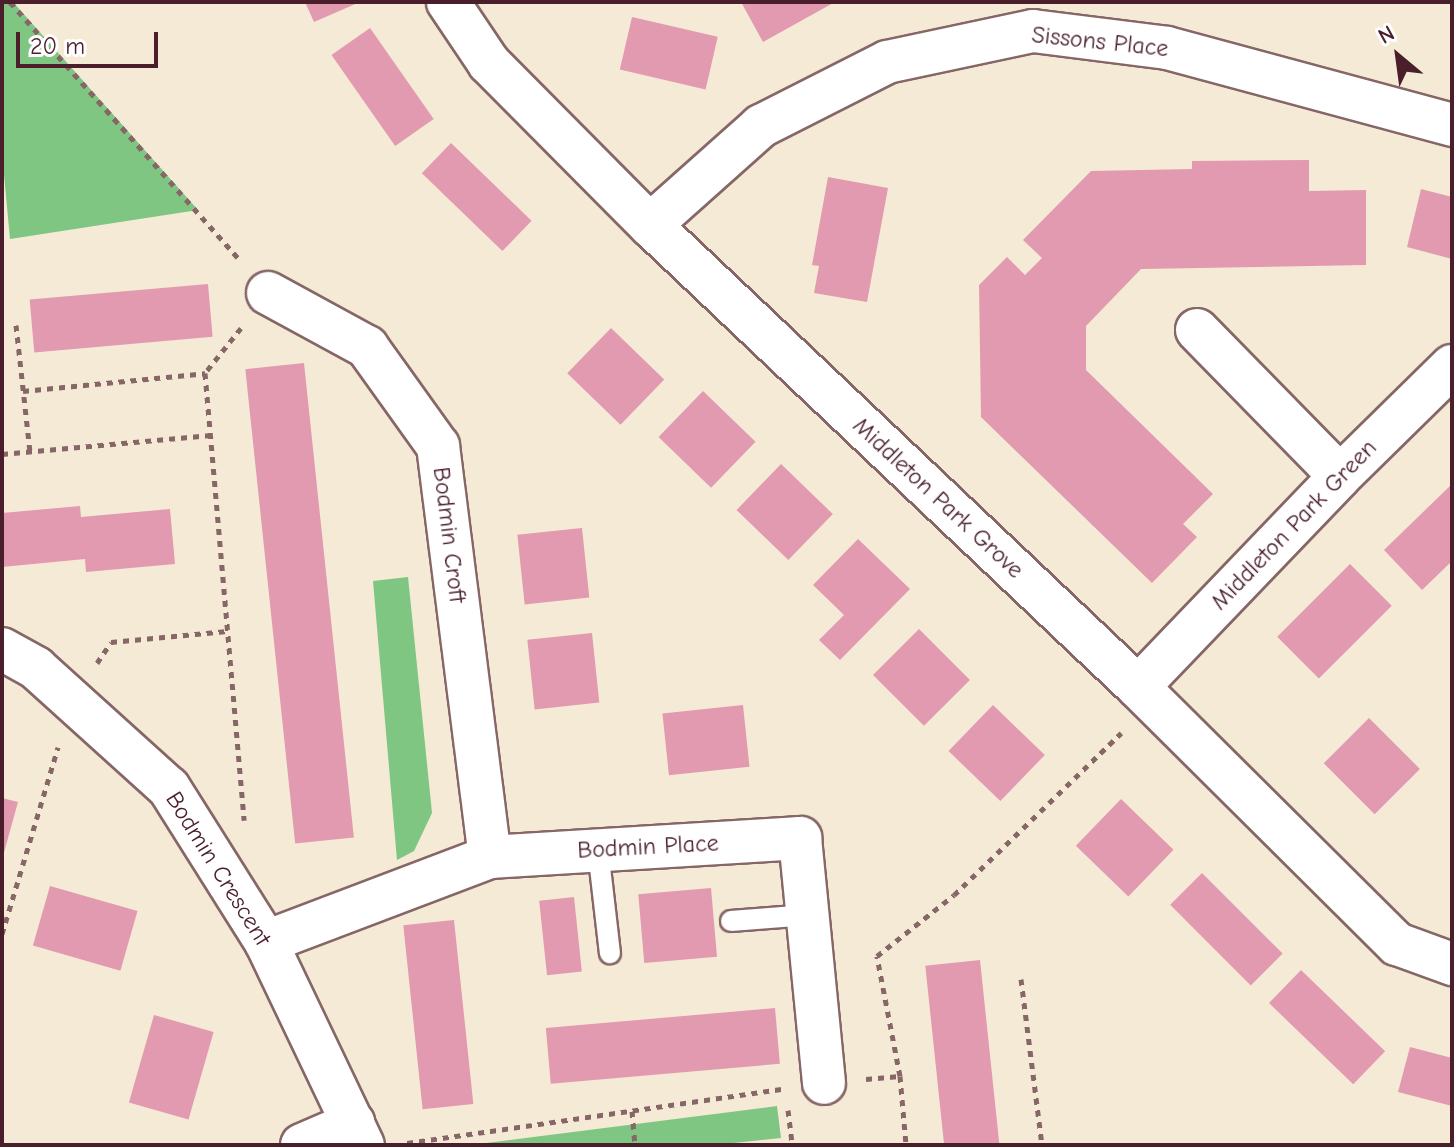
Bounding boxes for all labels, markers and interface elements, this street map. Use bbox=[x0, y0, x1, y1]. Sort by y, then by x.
scale bar bbox=[20, 16, 162, 66]
north arrow bbox=[1358, 16, 1438, 96]
text: N bbox=[1374, 20, 1399, 50]
street label: Sissons Place bbox=[1030, 21, 1170, 63]
text: 20 m bbox=[30, 32, 85, 60]
street label: Middleton Park Grove bbox=[847, 412, 1029, 584]
street label: Middleton Park Green bbox=[1205, 434, 1383, 616]
street label: Bodmin Croft bbox=[426, 465, 472, 605]
street label: Bodmin Crescent bbox=[159, 787, 277, 951]
street label: Bodmin Place bbox=[577, 829, 719, 865]

